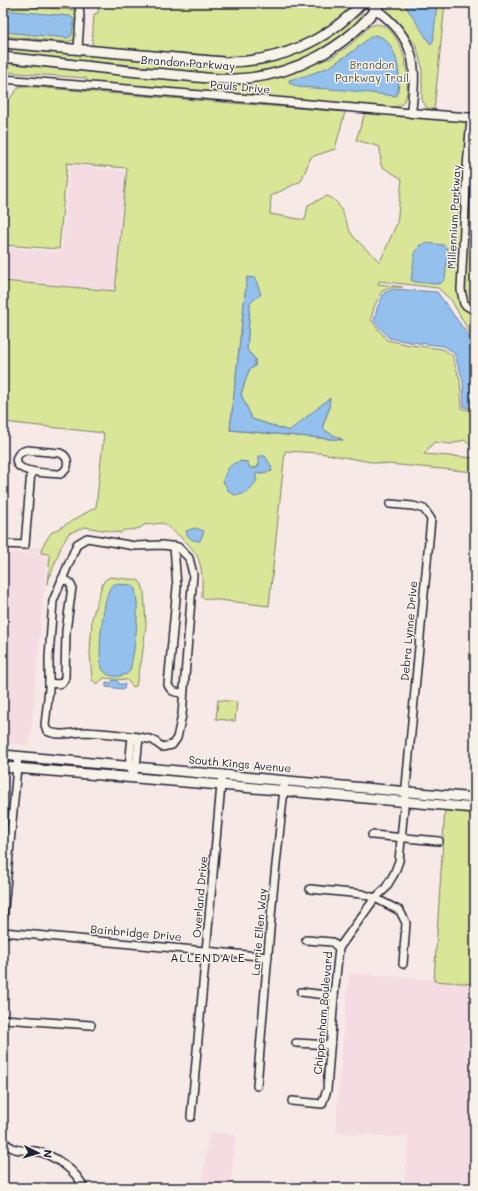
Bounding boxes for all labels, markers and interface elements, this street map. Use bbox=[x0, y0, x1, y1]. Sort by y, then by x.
street label: Brandon Parkway bbox=[140, 52, 236, 73]
park label: Brandon Parkway Trail bbox=[335, 57, 409, 85]
street label: Pauls Drive bbox=[209, 76, 271, 97]
street label: Millennium Parkway bbox=[443, 164, 464, 269]
street label: Debra Lynne Drive bbox=[397, 580, 420, 682]
street label: South Kings Avenue bbox=[188, 752, 292, 775]
street label: Overland Drive bbox=[188, 855, 211, 939]
street label: Larrie Ellen Way bbox=[247, 887, 270, 976]
street label: Bainbridge Drive bbox=[90, 921, 183, 944]
district label: ALLENDALE bbox=[170, 949, 246, 965]
street label: Chippenham Boulevard bbox=[310, 951, 335, 1075]
north arrow bbox=[18, 1133, 58, 1173]
text: N bbox=[41, 1149, 56, 1159]

